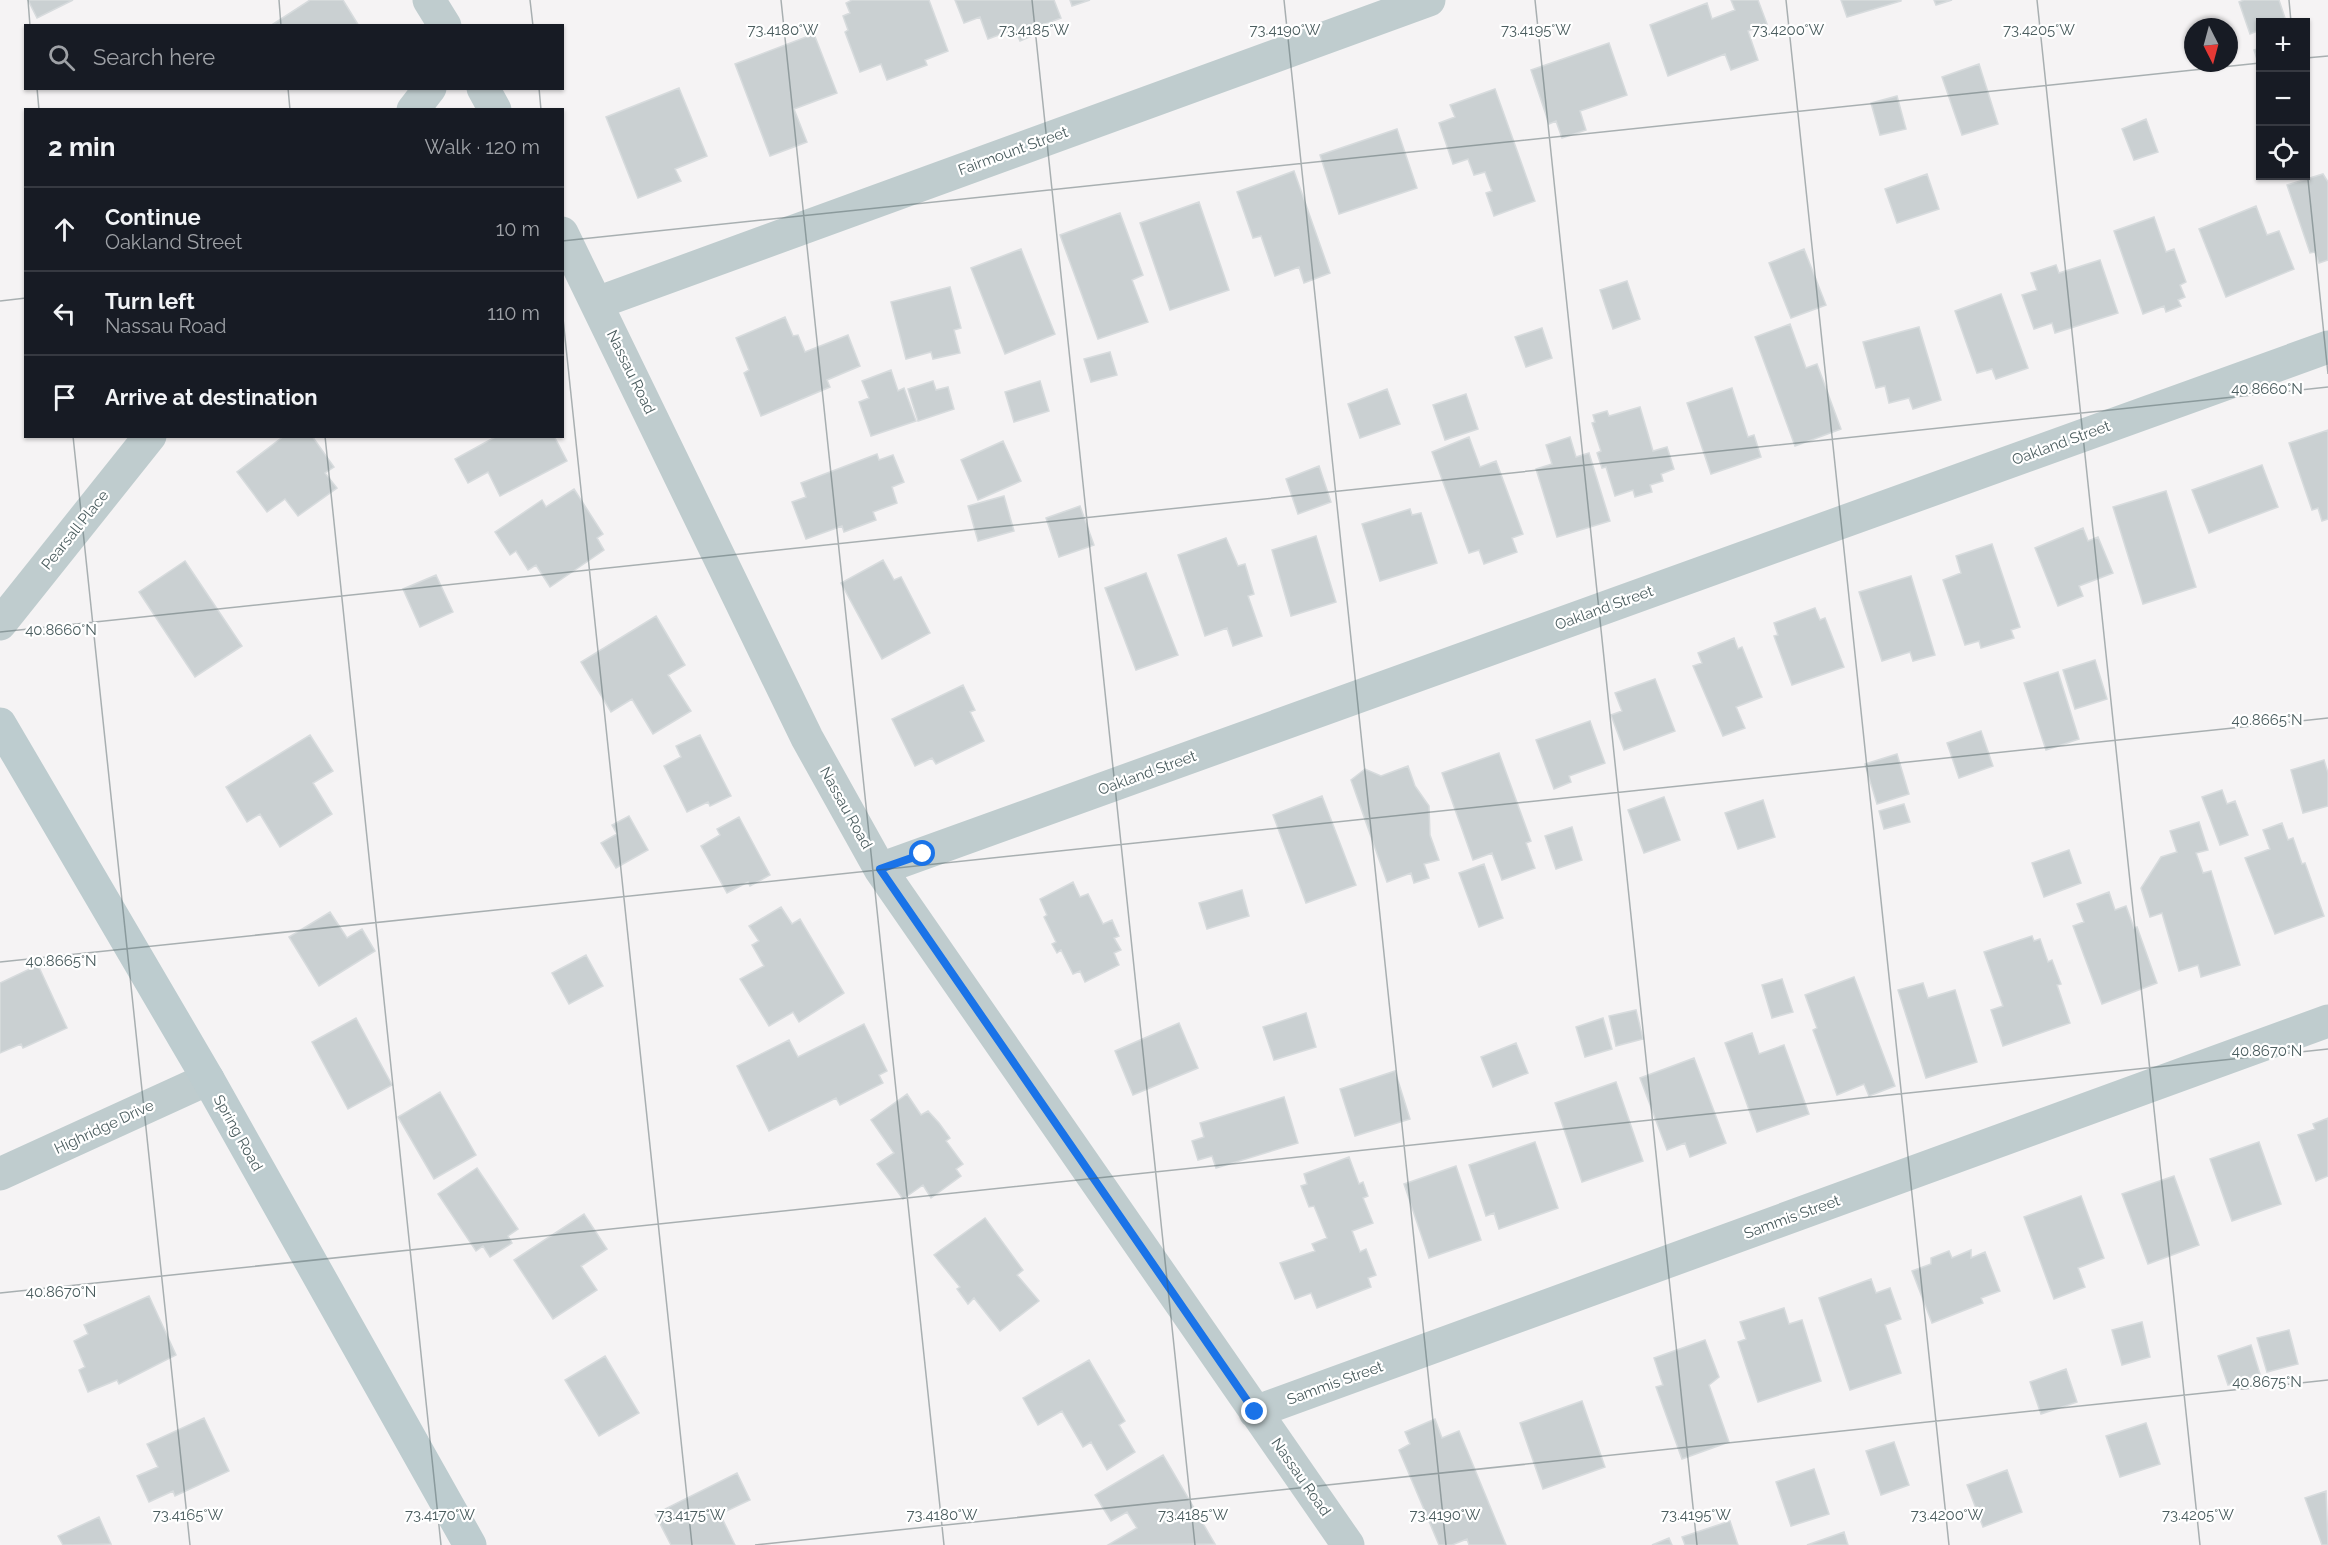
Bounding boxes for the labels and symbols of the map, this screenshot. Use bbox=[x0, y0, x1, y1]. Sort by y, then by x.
north arrow bbox=[2184, 18, 2238, 72]
text: 73.4180°W bbox=[748, 21, 819, 39]
text: 73.4185°W bbox=[999, 21, 1069, 39]
text: 73.4190°W bbox=[1250, 21, 1321, 39]
text: 73.4195°W bbox=[1501, 21, 1571, 39]
text: 73.4200°W bbox=[1752, 21, 1825, 39]
text: 73.4205°W bbox=[2003, 21, 2075, 39]
street label: Fairmount Street bbox=[956, 123, 1070, 179]
street label: Nassau Road bbox=[603, 327, 659, 417]
text: 40.8660°N bbox=[2231, 380, 2303, 398]
street label: Oakland Street bbox=[2009, 417, 2113, 469]
street label: Pearsall Place bbox=[38, 487, 113, 573]
street label: Oakland Street bbox=[1552, 582, 1656, 634]
text: 40.8660°N bbox=[25, 621, 97, 639]
text: 40.8665°N bbox=[2232, 711, 2302, 729]
street label: Oakland Street bbox=[1095, 747, 1199, 799]
street label: Nassau Road bbox=[816, 764, 876, 852]
route start bbox=[909, 840, 935, 866]
text: 40.8665°N bbox=[26, 952, 96, 970]
text: 40.8670°N bbox=[2232, 1042, 2302, 1060]
street label: Spring Road bbox=[210, 1092, 266, 1174]
street label: Highridge Drive bbox=[51, 1096, 157, 1158]
street label: Sammis Street bbox=[1742, 1191, 1842, 1243]
text: 40.8670°N bbox=[26, 1283, 96, 1301]
street label: Sammis Street bbox=[1285, 1357, 1385, 1409]
text: 40.8675°N bbox=[2232, 1373, 2302, 1391]
route end bbox=[1241, 1398, 1267, 1424]
street label: Nassau Road bbox=[1268, 1435, 1334, 1519]
text: 73.4165°W bbox=[153, 1506, 223, 1524]
text: 73.4170°W bbox=[405, 1506, 475, 1524]
text: 73.4175°W bbox=[656, 1506, 726, 1524]
text: 73.4180°W bbox=[907, 1506, 978, 1524]
text: 73.4185°W bbox=[1158, 1506, 1228, 1524]
text: 73.4190°W bbox=[1410, 1506, 1481, 1524]
text: 73.4195°W bbox=[1661, 1506, 1731, 1524]
text: 73.4200°W bbox=[1911, 1506, 1984, 1524]
text: 73.4205°W bbox=[2162, 1506, 2234, 1524]

